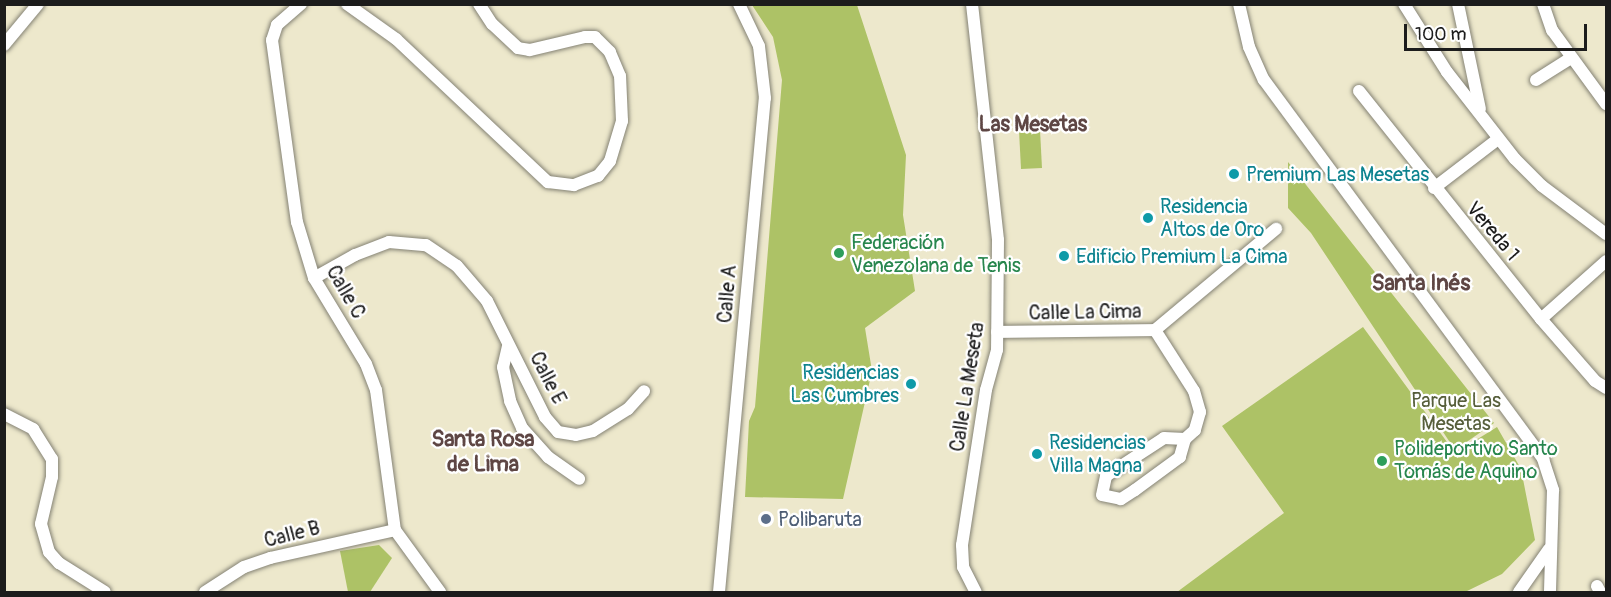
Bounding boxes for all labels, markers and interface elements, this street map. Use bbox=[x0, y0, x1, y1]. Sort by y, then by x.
scale bar bbox=[1407, 12, 1590, 50]
text: 100 m bbox=[1415, 23, 1467, 46]
district label: Las Mesetas bbox=[979, 112, 1087, 138]
place label: Premium Las Mesetas bbox=[1246, 162, 1429, 186]
marker: Premium Las Mesetas bbox=[1227, 167, 1241, 181]
place label: Residencia Altos de Oro bbox=[1160, 195, 1264, 242]
street label: Vereda 1 bbox=[1461, 197, 1525, 265]
marker: Residencia Altos de Oro bbox=[1141, 211, 1155, 225]
place label: Federación Venezolana de Tenis bbox=[851, 230, 1021, 277]
place label: Edificio Premium La Cima bbox=[1076, 244, 1288, 268]
marker: Federación Venezolana de Tenis bbox=[832, 246, 846, 260]
marker: Edificio Premium La Cima bbox=[1057, 249, 1071, 263]
street label: Calle C bbox=[321, 261, 371, 323]
street label: Calle A bbox=[713, 264, 741, 324]
district label: Santa Inés bbox=[1372, 271, 1470, 297]
street label: Calle La Cima bbox=[1028, 299, 1142, 325]
street label: Calle La Meseta bbox=[945, 321, 989, 453]
street label: Calle E bbox=[525, 348, 571, 408]
place label: Residencias Las Cumbres bbox=[790, 360, 899, 407]
marker: Residencias Las Cumbres bbox=[904, 377, 918, 391]
park label: Parque Las Mesetas bbox=[1411, 388, 1501, 435]
district label: Santa Rosa de Lima bbox=[431, 426, 535, 478]
place label: Residencias Villa Magna bbox=[1049, 430, 1146, 477]
place label: Polideportivo Santo Tomás de Aquino bbox=[1394, 437, 1558, 484]
marker: Residencias Villa Magna bbox=[1030, 447, 1044, 461]
marker: Polideportivo Santo Tomás de Aquino bbox=[1375, 454, 1389, 468]
place label: Polibaruta bbox=[778, 507, 862, 531]
marker: Polibaruta bbox=[759, 512, 773, 526]
street label: Calle B bbox=[262, 516, 322, 552]

